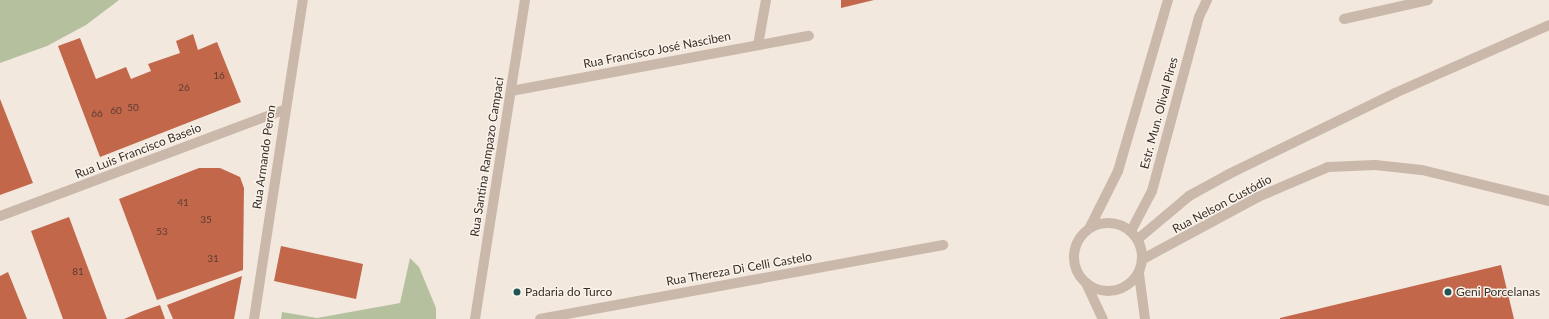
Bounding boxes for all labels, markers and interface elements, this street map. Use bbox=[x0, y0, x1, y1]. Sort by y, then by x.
street label: Rua Francisco José Nasciben bbox=[582, 29, 732, 71]
street label: Estr. Mun. Olival Pires bbox=[1137, 55, 1181, 171]
house number: 16 bbox=[213, 70, 225, 82]
street label: Rua Santina Rampazo Campaci bbox=[467, 76, 507, 238]
house number: 26 bbox=[178, 82, 190, 94]
house number: 50 bbox=[127, 102, 139, 114]
street label: Rua Armando Peron bbox=[250, 104, 278, 210]
house number: 60 bbox=[110, 105, 122, 117]
house number: 66 bbox=[91, 108, 103, 120]
street label: Rua Luis Francisco Baseio bbox=[73, 120, 203, 182]
street label: Rua Nelson Custódio bbox=[1170, 172, 1274, 236]
house number: 41 bbox=[177, 197, 189, 209]
house number: 35 bbox=[200, 214, 212, 226]
house number: 53 bbox=[156, 226, 168, 238]
street label: Rua Thereza Di Celli Castelo bbox=[665, 249, 813, 289]
house number: 31 bbox=[207, 253, 219, 265]
house number: 81 bbox=[72, 266, 84, 278]
place label: Padaria do Turco bbox=[525, 285, 613, 299]
place label: Geni Porcelanas bbox=[1456, 285, 1540, 299]
marker: Padaria do Turco bbox=[512, 287, 522, 297]
marker: Geni Porcelanas bbox=[1443, 287, 1453, 297]

